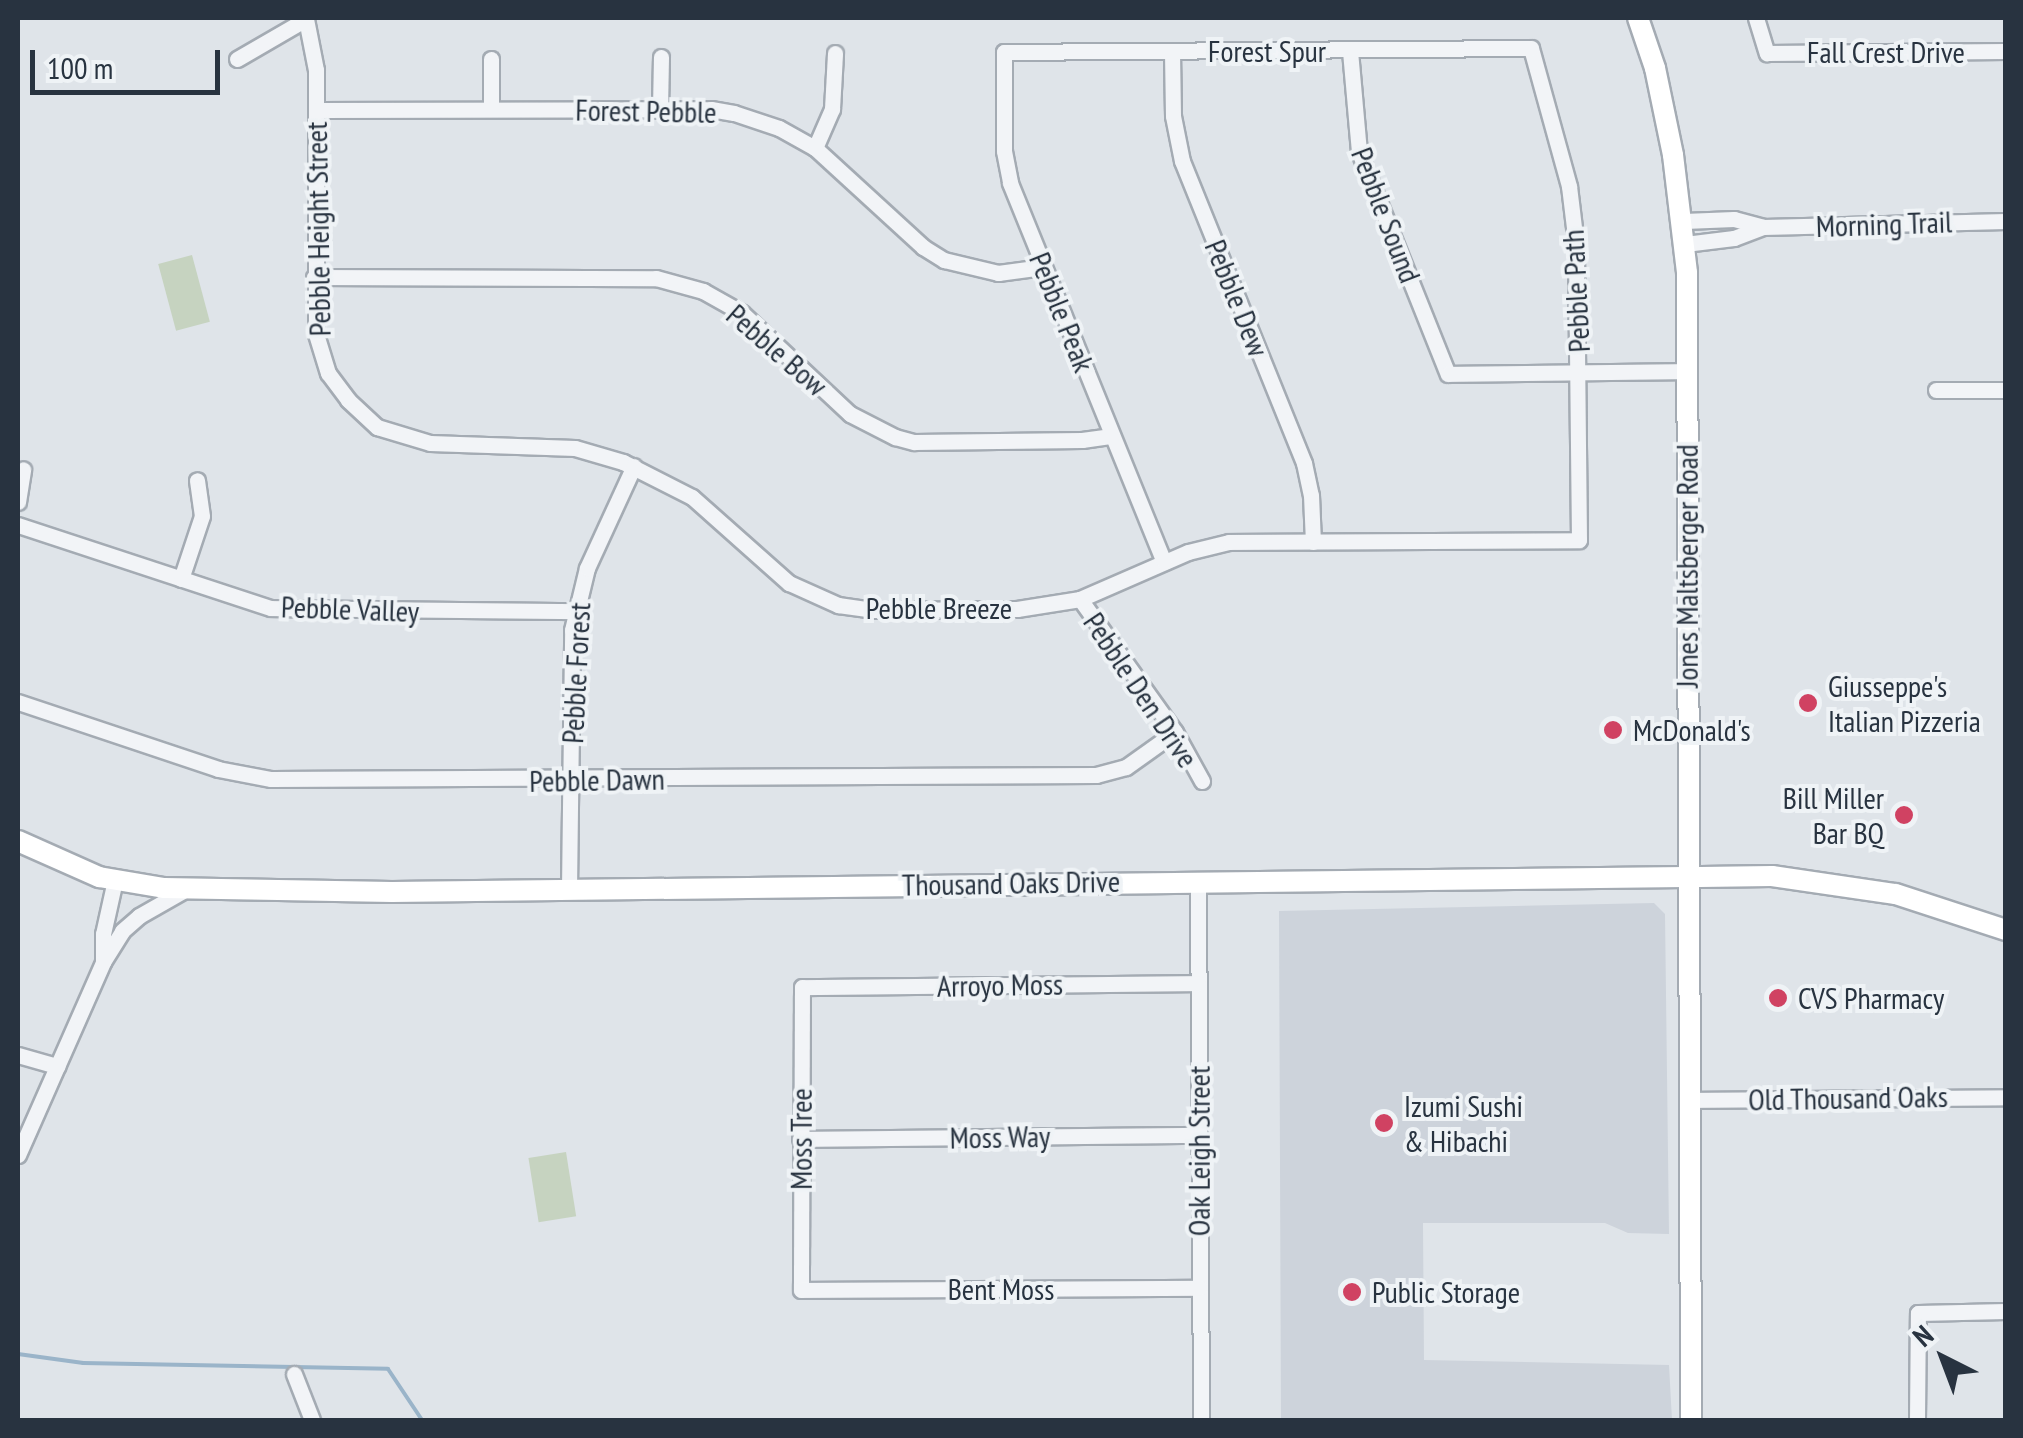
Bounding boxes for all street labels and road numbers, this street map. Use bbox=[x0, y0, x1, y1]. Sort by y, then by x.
street label: Forest Spur bbox=[1208, 33, 1326, 69]
street label: Fall Crest Drive bbox=[1807, 34, 1965, 70]
street label: Forest Pebble bbox=[575, 92, 717, 130]
street label: Pebble Height Street bbox=[298, 121, 338, 337]
street label: Pebble Sound bbox=[1344, 142, 1428, 288]
street label: Morning Trail bbox=[1815, 204, 1953, 244]
street label: Pebble Path bbox=[1555, 229, 1597, 353]
street label: Pebble Dew bbox=[1197, 234, 1277, 362]
street label: Pebble Peak bbox=[1022, 247, 1102, 377]
street label: Pebble Bow bbox=[719, 297, 835, 403]
street label: Jones Maltsberger Road bbox=[1669, 444, 1705, 688]
street label: Pebble Valley bbox=[280, 589, 420, 629]
street label: Pebble Breeze bbox=[866, 590, 1012, 626]
street label: Pebble Forest bbox=[554, 602, 598, 744]
street label: Pebble Den Drive bbox=[1076, 606, 1206, 774]
street label: Pebble Dawn bbox=[529, 761, 665, 799]
street label: Thousand Oaks Drive bbox=[902, 863, 1120, 903]
street label: Arroyo Moss bbox=[937, 966, 1063, 1004]
street label: Oak Leigh Street bbox=[1181, 1065, 1217, 1237]
street label: Old Thousand Oaks bbox=[1748, 1078, 1948, 1118]
street label: Moss Tree bbox=[783, 1088, 819, 1190]
street label: Moss Way bbox=[949, 1118, 1051, 1156]
street label: Bent Moss bbox=[948, 1271, 1054, 1307]

